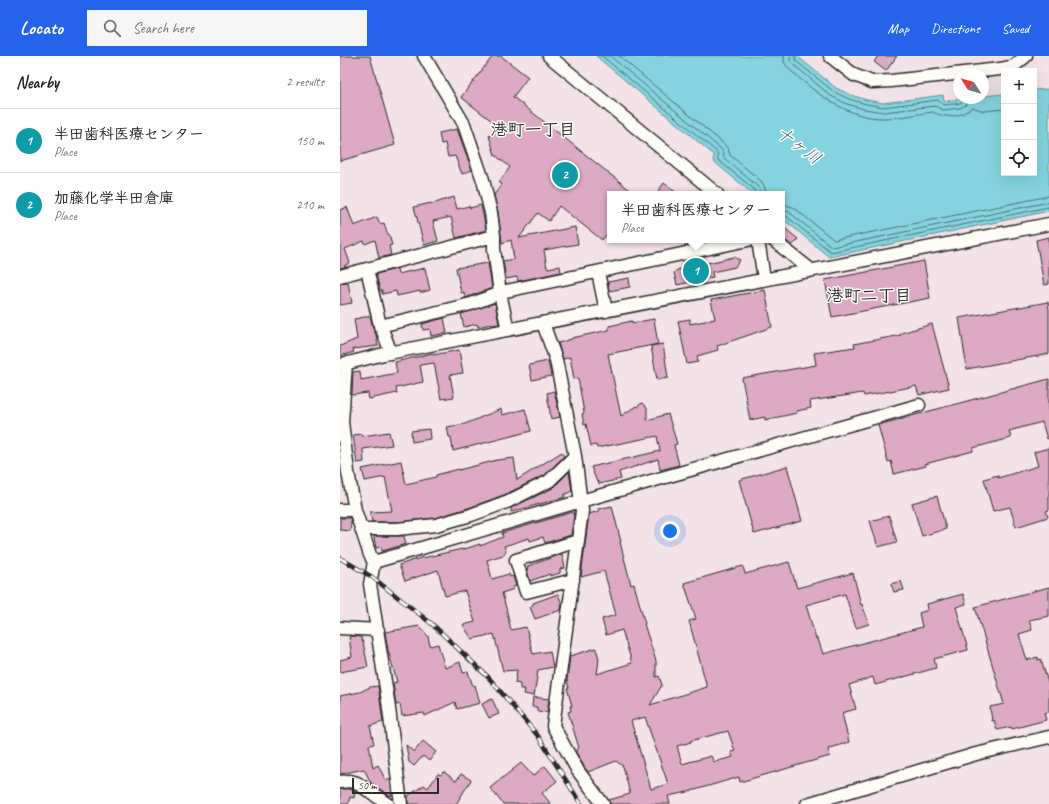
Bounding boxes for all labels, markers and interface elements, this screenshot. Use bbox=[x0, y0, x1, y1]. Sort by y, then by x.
search box bbox=[87, 10, 367, 46]
text: Locato bbox=[20, 16, 63, 40]
icon: search bbox=[101, 17, 123, 39]
text: Search here bbox=[133, 19, 194, 38]
text: Map bbox=[888, 20, 909, 37]
text: Directions bbox=[931, 20, 980, 37]
text: Saved bbox=[1002, 20, 1029, 37]
north arrow bbox=[953, 68, 989, 104]
map controls bbox=[1001, 68, 1037, 176]
button: + bbox=[1001, 68, 1037, 104]
text: Nearby bbox=[16, 72, 59, 93]
text: 2 results bbox=[286, 74, 324, 90]
button: − bbox=[1001, 104, 1037, 140]
district label: 港町一丁目 bbox=[491, 119, 576, 140]
water label: 十ヶ川 bbox=[772, 122, 825, 169]
text: 半田歯科医療センター bbox=[54, 125, 204, 144]
text: 1 bbox=[26, 133, 32, 149]
text: 150 m bbox=[296, 133, 324, 149]
button: locate bbox=[1001, 140, 1037, 176]
text: Place bbox=[54, 144, 77, 160]
pin: 2 bbox=[552, 160, 578, 190]
text: 加藤化学半田倉庫 bbox=[54, 189, 174, 208]
popup bbox=[607, 191, 785, 243]
text: 2 bbox=[26, 197, 32, 213]
text: 210 m bbox=[296, 197, 324, 213]
text: 半田歯科医療センター bbox=[621, 201, 771, 220]
text: Place bbox=[54, 208, 77, 224]
text: Place bbox=[621, 220, 644, 236]
pin: 1 bbox=[683, 256, 709, 286]
district label: 港町二丁目 bbox=[827, 285, 912, 306]
your location bbox=[660, 521, 680, 541]
scale bar bbox=[352, 776, 439, 795]
text: 50 m bbox=[358, 778, 377, 792]

